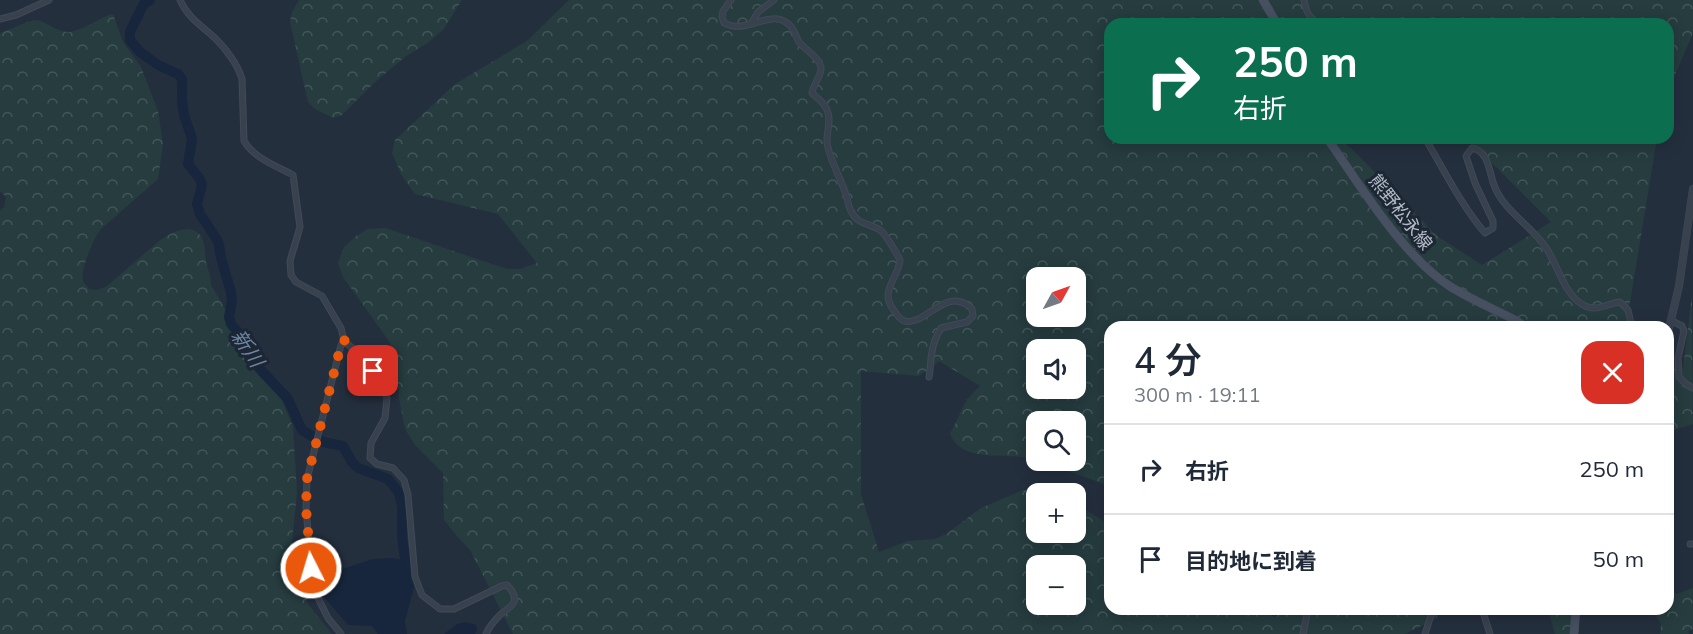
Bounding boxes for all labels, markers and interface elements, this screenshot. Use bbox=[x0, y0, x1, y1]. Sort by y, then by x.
text: 250 m bbox=[1233, 35, 1358, 88]
icon: right bbox=[1134, 42, 1212, 120]
text: 右折 bbox=[1233, 91, 1287, 125]
street label: 熊野松永線 bbox=[1364, 169, 1438, 255]
north arrow bbox=[1026, 267, 1086, 327]
map controls bbox=[1026, 267, 1086, 615]
water label: 新川 bbox=[226, 324, 271, 373]
text: 4 分 bbox=[1134, 337, 1201, 382]
button: sound bbox=[1026, 339, 1086, 399]
button: close bbox=[1581, 341, 1644, 404]
pin bbox=[347, 345, 398, 396]
icon: arrive bbox=[356, 354, 389, 387]
text: 300 m · 19:11 bbox=[1134, 382, 1260, 407]
button: search bbox=[1026, 411, 1086, 471]
icon: right bbox=[1134, 453, 1167, 486]
text: 250 m bbox=[1579, 455, 1644, 483]
text: 右折 bbox=[1185, 457, 1229, 485]
button: + bbox=[1026, 483, 1086, 543]
position arrow bbox=[279, 536, 343, 600]
icon: arrive bbox=[1134, 543, 1167, 576]
text: 50 m bbox=[1593, 545, 1644, 573]
text: 目的地に到着 bbox=[1185, 547, 1317, 575]
button: − bbox=[1026, 555, 1086, 615]

